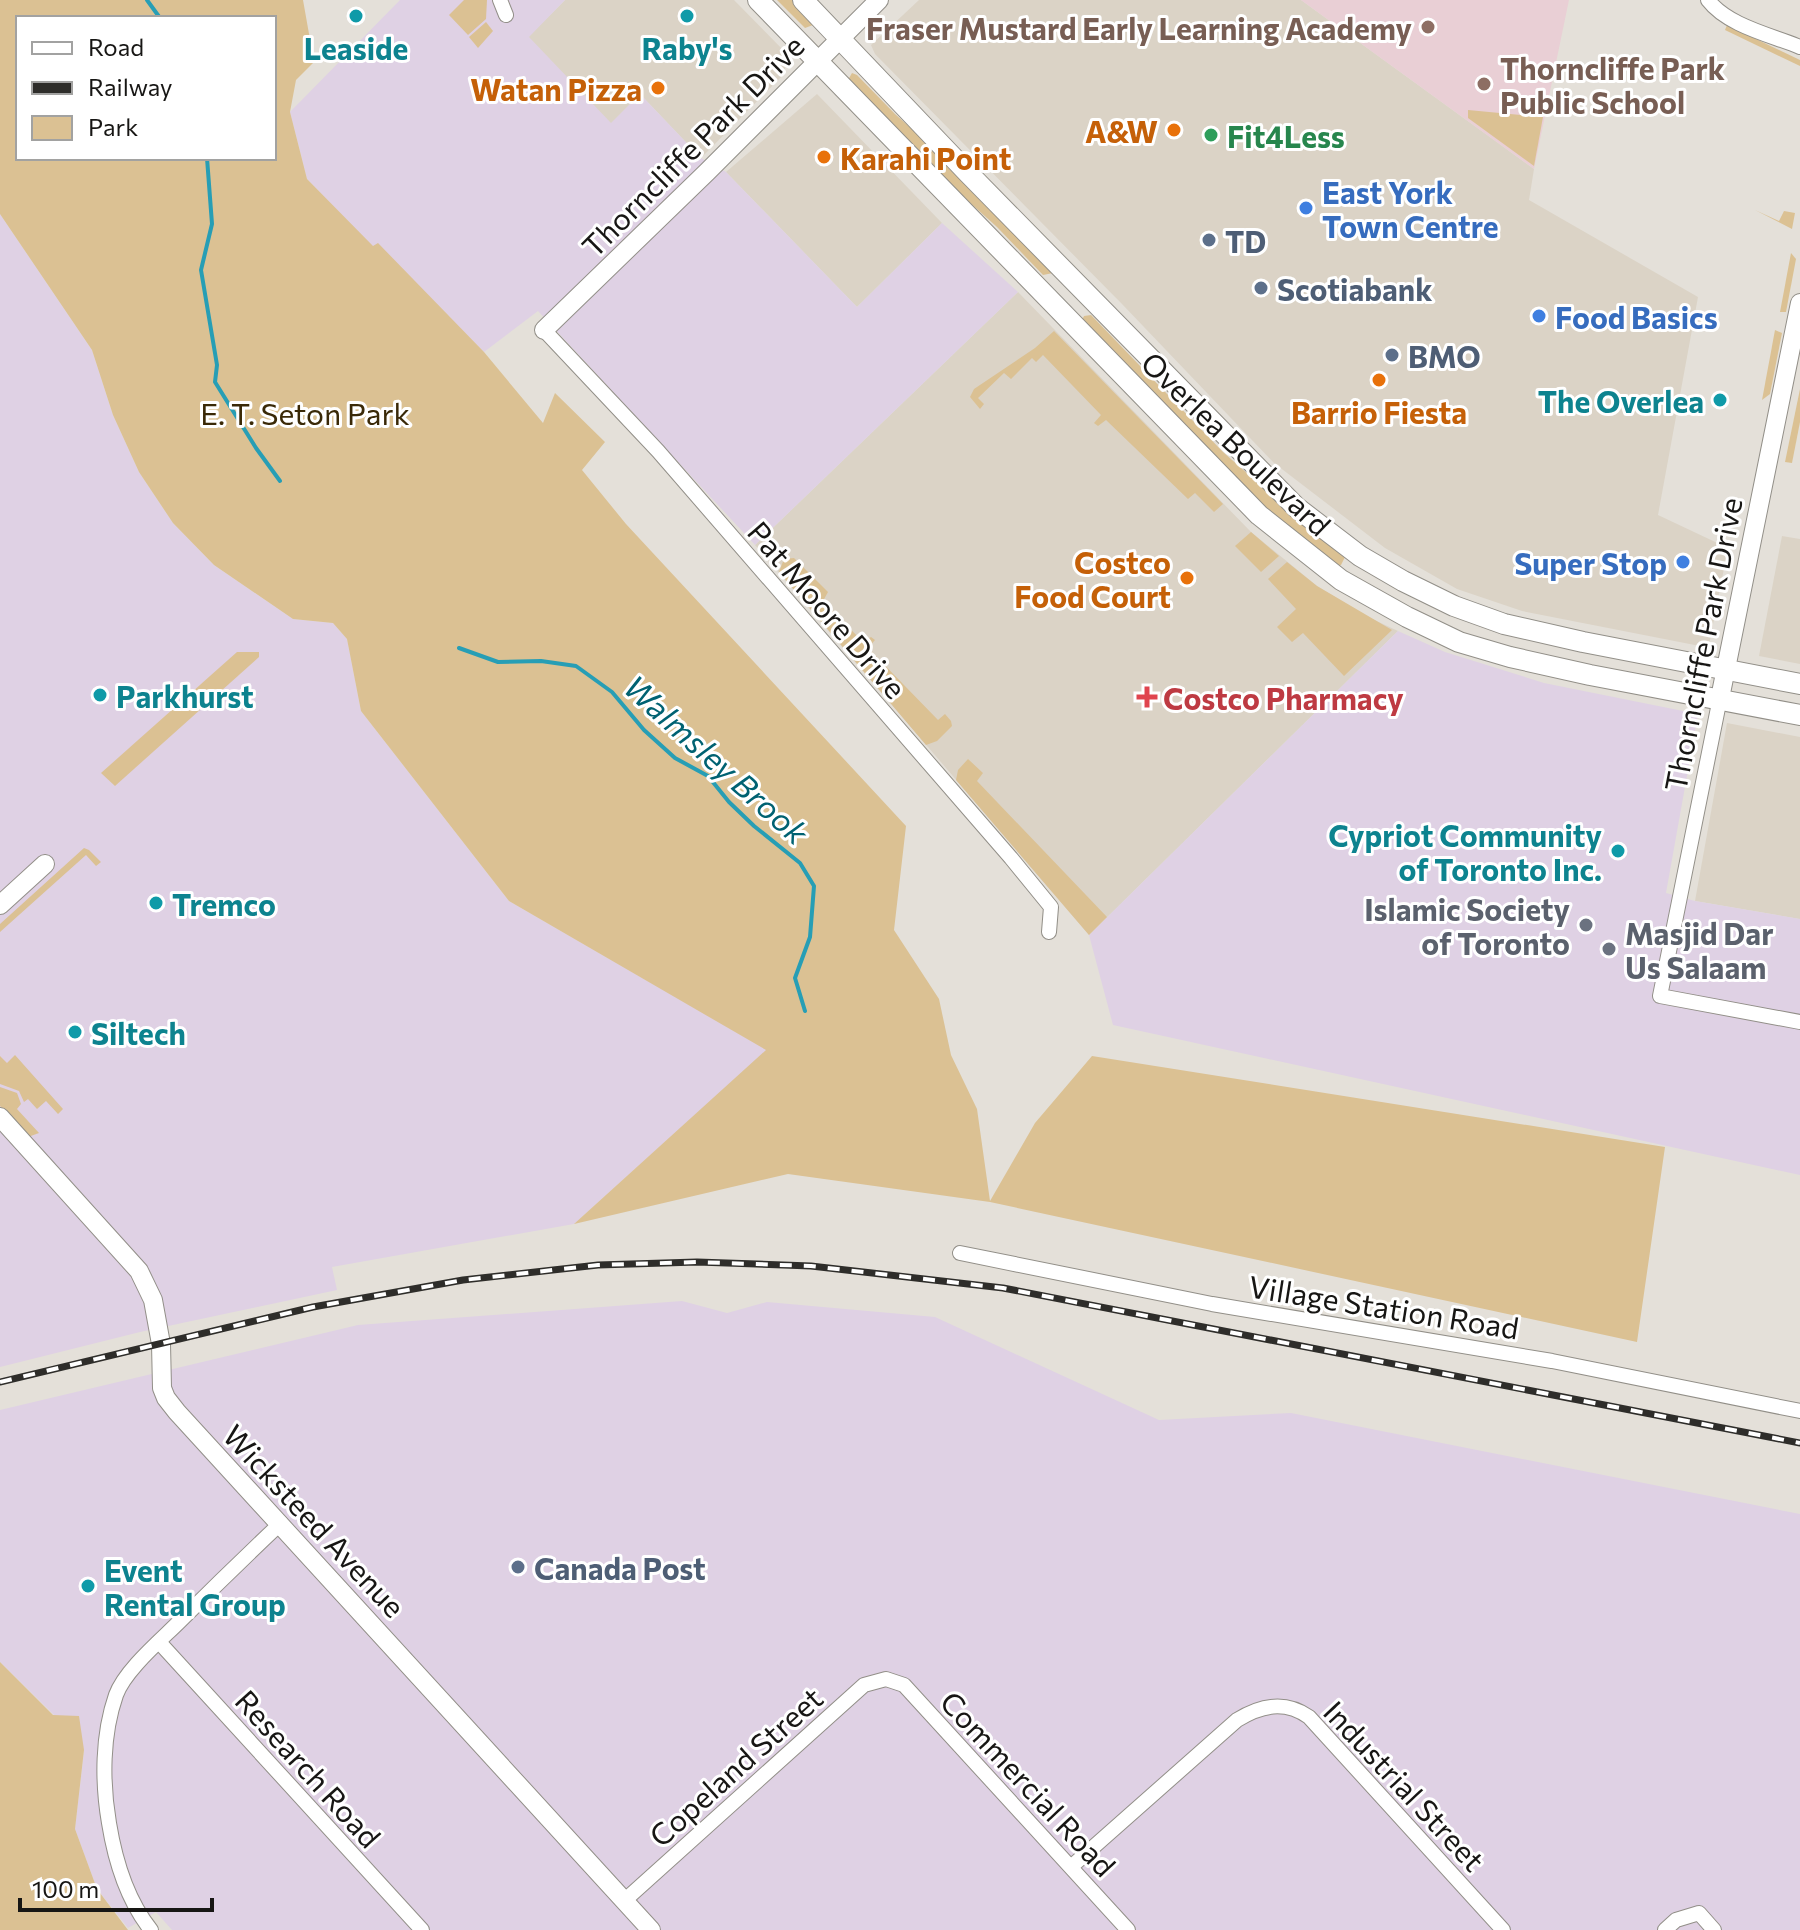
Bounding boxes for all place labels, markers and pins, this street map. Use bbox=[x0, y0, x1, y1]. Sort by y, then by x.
marker: Leaside bbox=[347, 7, 365, 25]
marker: Raby's bbox=[678, 7, 696, 25]
place label: Fraser Mustard Early Learning Academy bbox=[866, 9, 1413, 46]
marker: Fraser Mustard Early Learning Academy bbox=[1419, 18, 1437, 36]
place label: Leaside bbox=[304, 29, 408, 66]
place label: Raby's bbox=[642, 29, 732, 66]
place label: Thorncliffe Park Public School bbox=[1500, 49, 1725, 120]
place label: Watan Pizza bbox=[470, 70, 642, 107]
marker: Thorncliffe Park Public School bbox=[1475, 75, 1493, 93]
marker: Watan Pizza bbox=[649, 79, 667, 97]
place label: A&W bbox=[1085, 112, 1158, 149]
place label: Fit4Less bbox=[1227, 117, 1345, 154]
marker: A&W bbox=[1165, 121, 1183, 139]
marker: Fit4Less bbox=[1202, 126, 1220, 144]
place label: Karahi Point bbox=[840, 139, 1011, 176]
marker: Karahi Point bbox=[815, 148, 833, 166]
place label: East York Town Centre bbox=[1322, 173, 1499, 244]
marker: East York Town Centre bbox=[1297, 199, 1315, 217]
place label: TD bbox=[1225, 222, 1266, 259]
marker: TD bbox=[1200, 231, 1218, 249]
place label: Scotiabank bbox=[1277, 270, 1432, 307]
marker: Scotiabank bbox=[1252, 279, 1270, 297]
place label: Food Basics bbox=[1555, 298, 1718, 335]
marker: Food Basics bbox=[1530, 307, 1548, 325]
place label: BMO bbox=[1408, 337, 1481, 374]
marker: BMO bbox=[1383, 346, 1401, 364]
marker: Barrio Fiesta bbox=[1370, 371, 1388, 389]
place label: The Overlea bbox=[1538, 382, 1704, 419]
marker: The Overlea bbox=[1711, 391, 1729, 409]
place label: Barrio Fiesta bbox=[1291, 393, 1467, 430]
place label: Costco Food Court bbox=[1014, 543, 1171, 614]
place label: Super Stop bbox=[1514, 544, 1667, 581]
marker: Super Stop bbox=[1674, 553, 1692, 571]
marker: Costco Food Court bbox=[1178, 569, 1196, 587]
place label: Parkhurst bbox=[116, 677, 254, 714]
place label: Costco Pharmacy bbox=[1163, 679, 1404, 716]
marker: Parkhurst bbox=[91, 686, 109, 704]
marker: Costco Pharmacy bbox=[1138, 688, 1156, 706]
place label: Cypriot Community of Toronto Inc. bbox=[1328, 816, 1603, 887]
marker: Cypriot Community of Toronto Inc. bbox=[1609, 842, 1627, 860]
place label: Tremco bbox=[172, 885, 276, 922]
place label: Islamic Society of Toronto bbox=[1364, 890, 1571, 961]
marker: Tremco bbox=[147, 894, 165, 912]
place label: Masjid Dar Us Salaam bbox=[1625, 914, 1774, 985]
marker: Islamic Society of Toronto bbox=[1577, 916, 1595, 934]
marker: Masjid Dar Us Salaam bbox=[1600, 940, 1618, 958]
place label: Siltech bbox=[91, 1014, 186, 1051]
marker: Siltech bbox=[66, 1023, 84, 1041]
place label: Canada Post bbox=[534, 1549, 706, 1586]
place label: Event Rental Group bbox=[104, 1551, 286, 1622]
marker: Canada Post bbox=[509, 1558, 527, 1576]
marker: Event Rental Group bbox=[79, 1577, 97, 1595]

